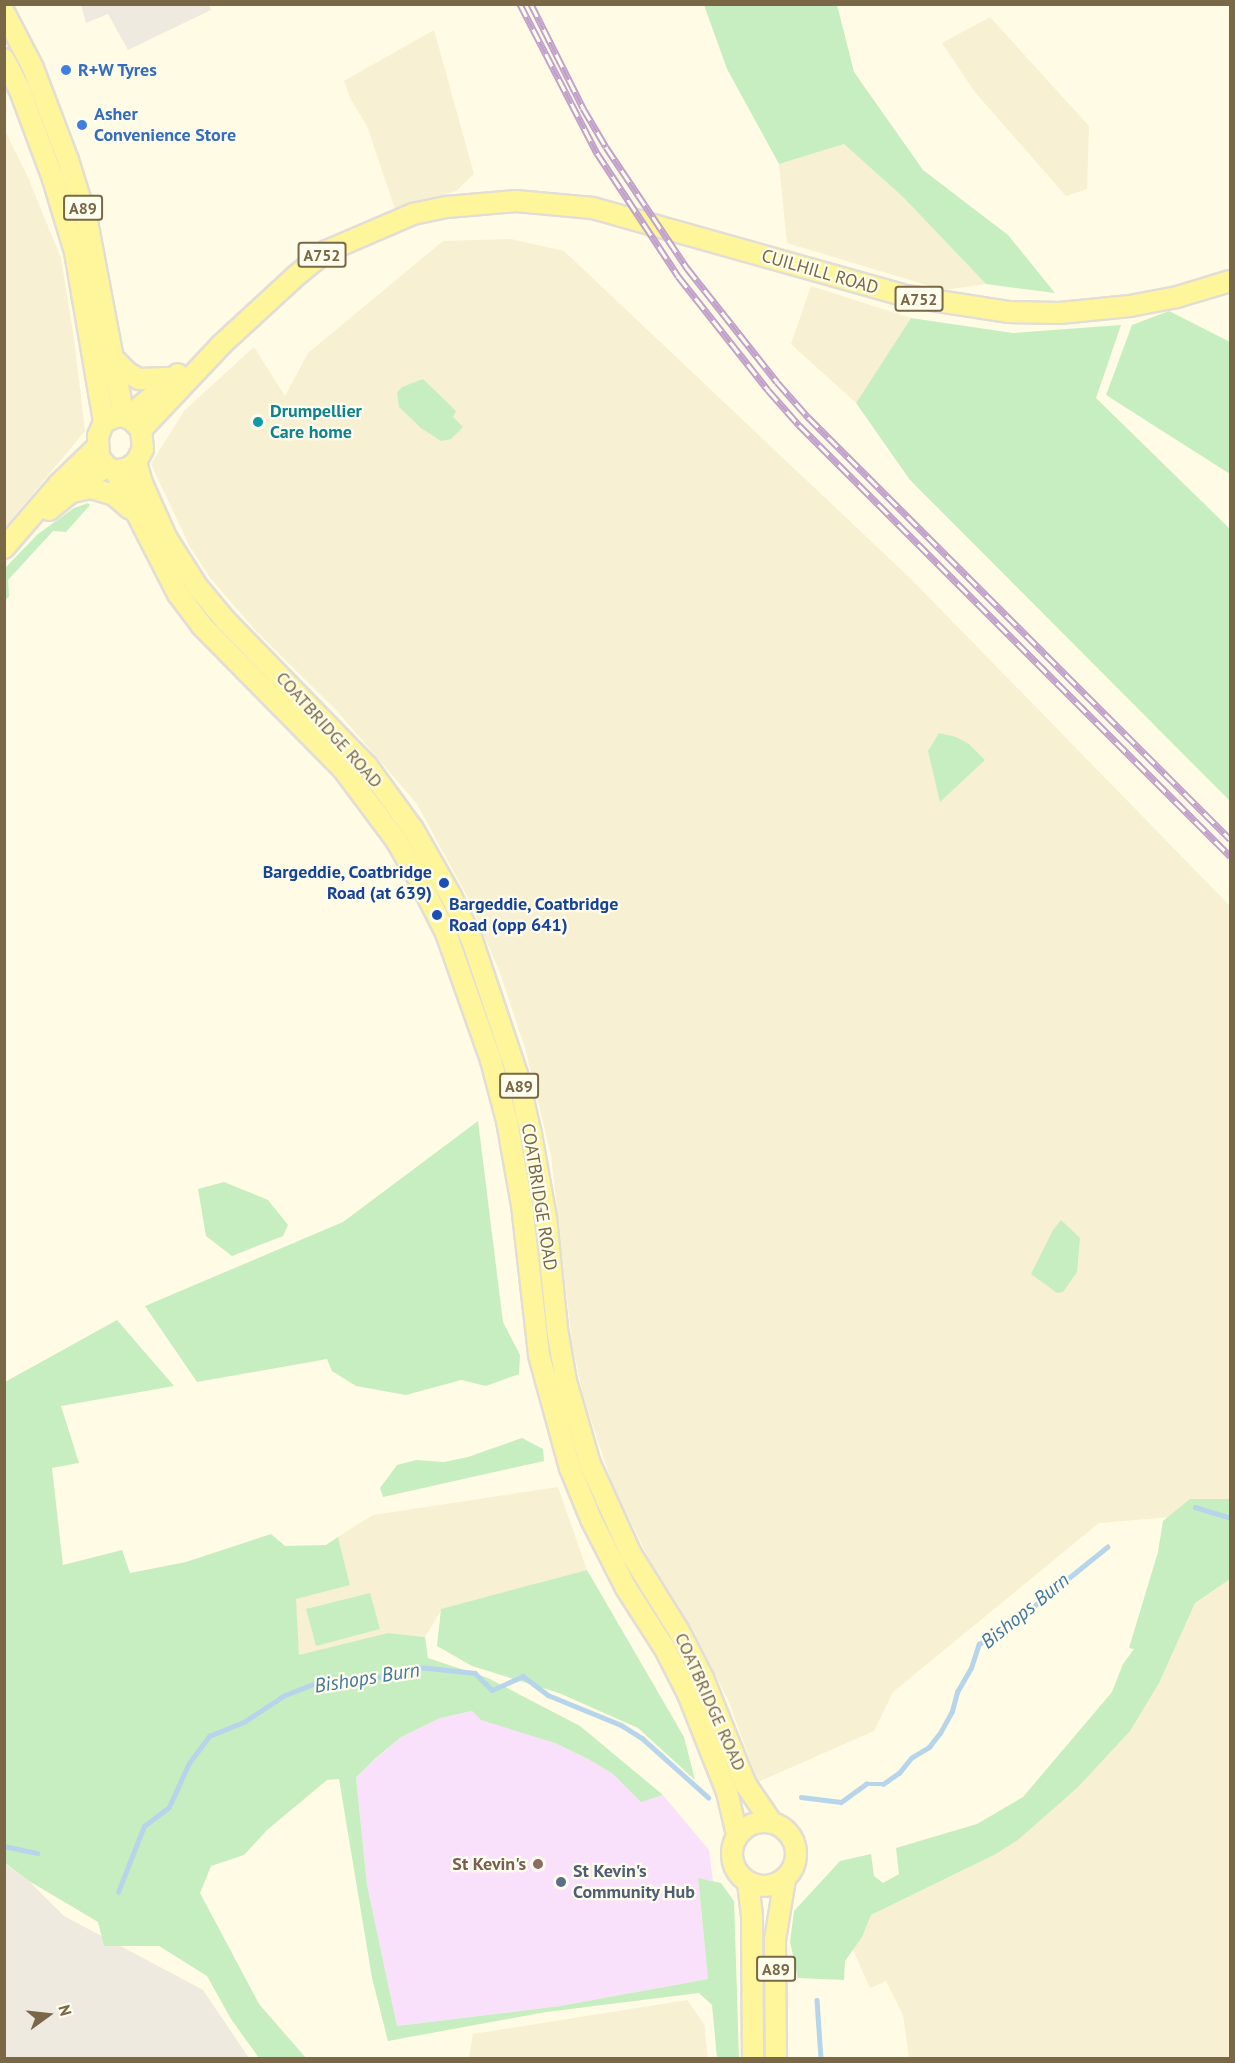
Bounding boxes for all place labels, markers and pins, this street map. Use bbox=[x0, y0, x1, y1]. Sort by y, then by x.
place label: R+W Tyres bbox=[78, 59, 158, 81]
marker: R+W Tyres bbox=[59, 63, 73, 77]
place label: Asher Convenience Store bbox=[94, 104, 236, 146]
marker: Asher Convenience Store bbox=[75, 118, 89, 132]
place label: Drumpellier Care home bbox=[270, 401, 362, 444]
marker: Drumpellier Care home bbox=[251, 415, 265, 429]
place label: Bargeddie, Coatbridge Road (at 639) bbox=[261, 862, 432, 904]
marker: Bargeddie, Coatbridge Road (at 639) bbox=[437, 876, 451, 890]
place label: Bargeddie, Coatbridge Road (opp 641) bbox=[449, 894, 620, 936]
marker: Bargeddie, Coatbridge Road (opp 641) bbox=[430, 908, 444, 922]
place label: St Kevin's bbox=[452, 1853, 526, 1875]
marker: St Kevin's bbox=[531, 1857, 545, 1871]
place label: St Kevin's Community Hub bbox=[573, 1861, 695, 1904]
marker: St Kevin's Community Hub bbox=[554, 1875, 568, 1889]

